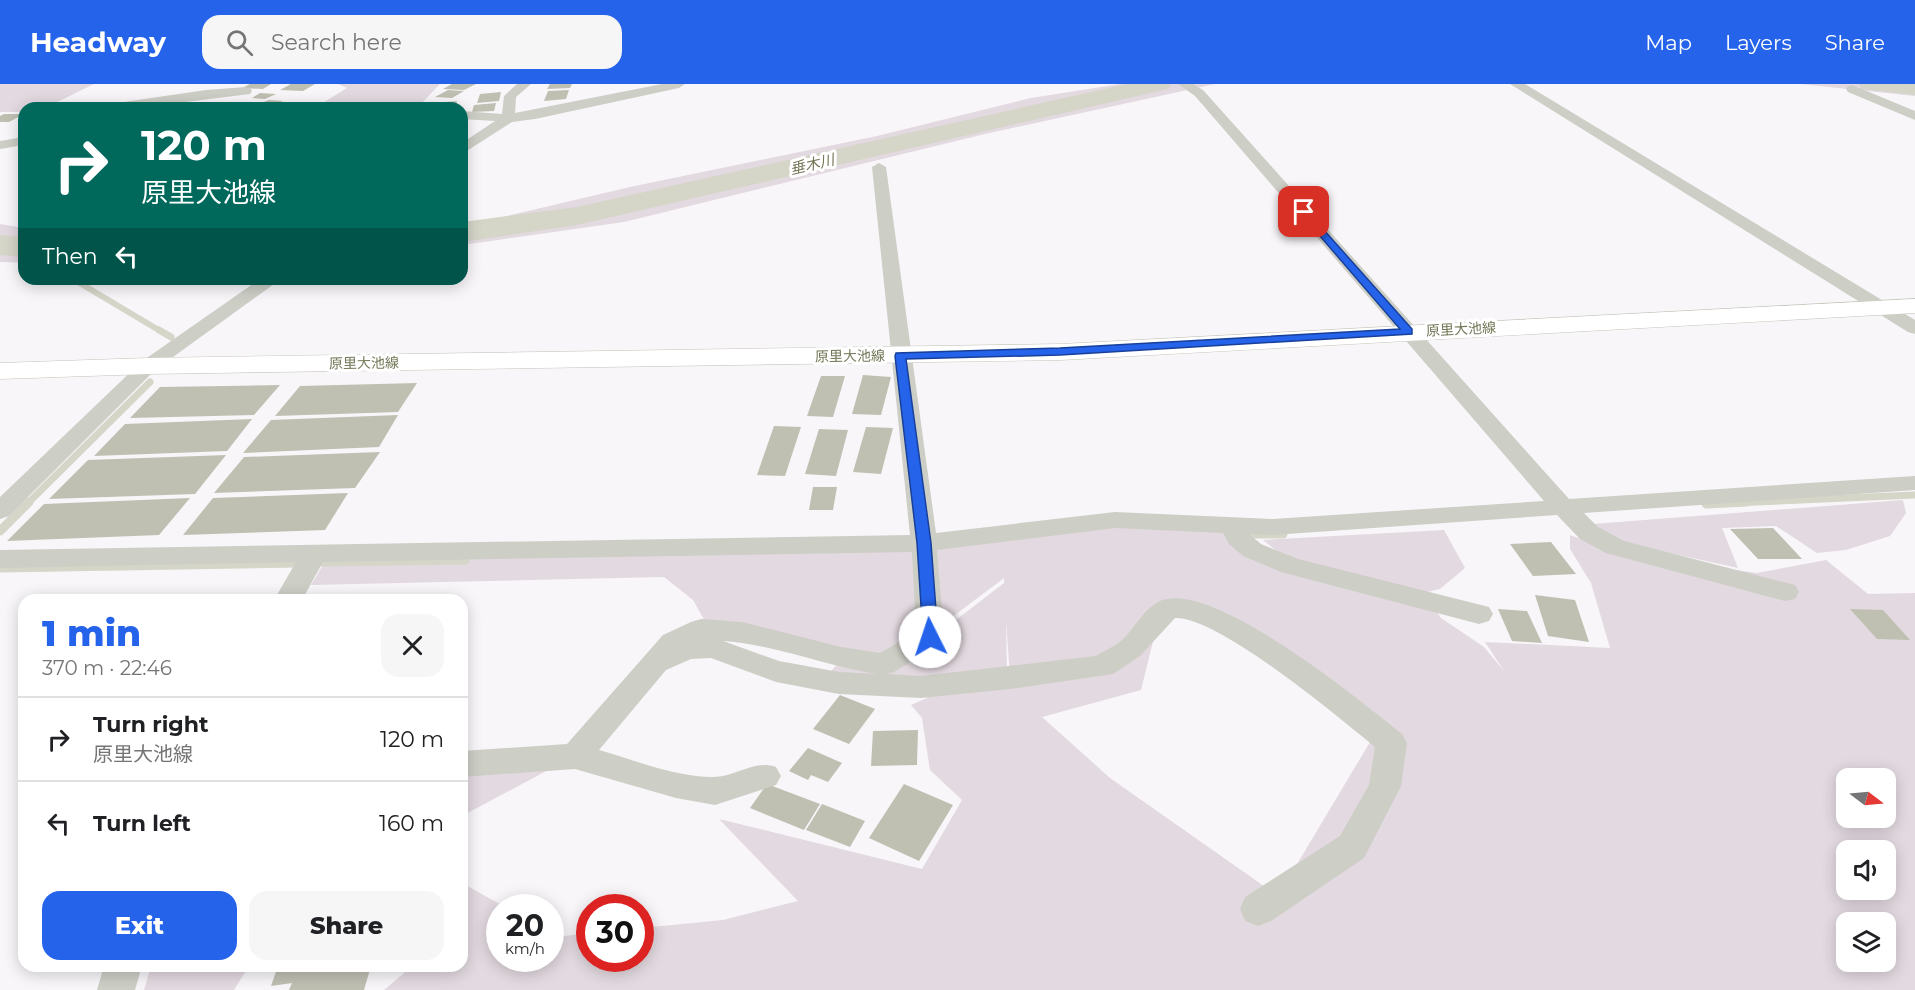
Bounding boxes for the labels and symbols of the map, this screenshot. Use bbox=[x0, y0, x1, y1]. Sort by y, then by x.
water label: 垂木川 bbox=[788, 149, 838, 178]
pin bbox=[1278, 186, 1329, 237]
street label: 原里大池線 bbox=[1426, 318, 1496, 340]
street label: 原里大池線 bbox=[815, 346, 885, 366]
street label: 原里大池線 bbox=[329, 353, 399, 373]
position arrow bbox=[898, 605, 962, 669]
north arrow bbox=[1836, 768, 1896, 828]
speed limit sign: 30 bbox=[576, 894, 654, 972]

